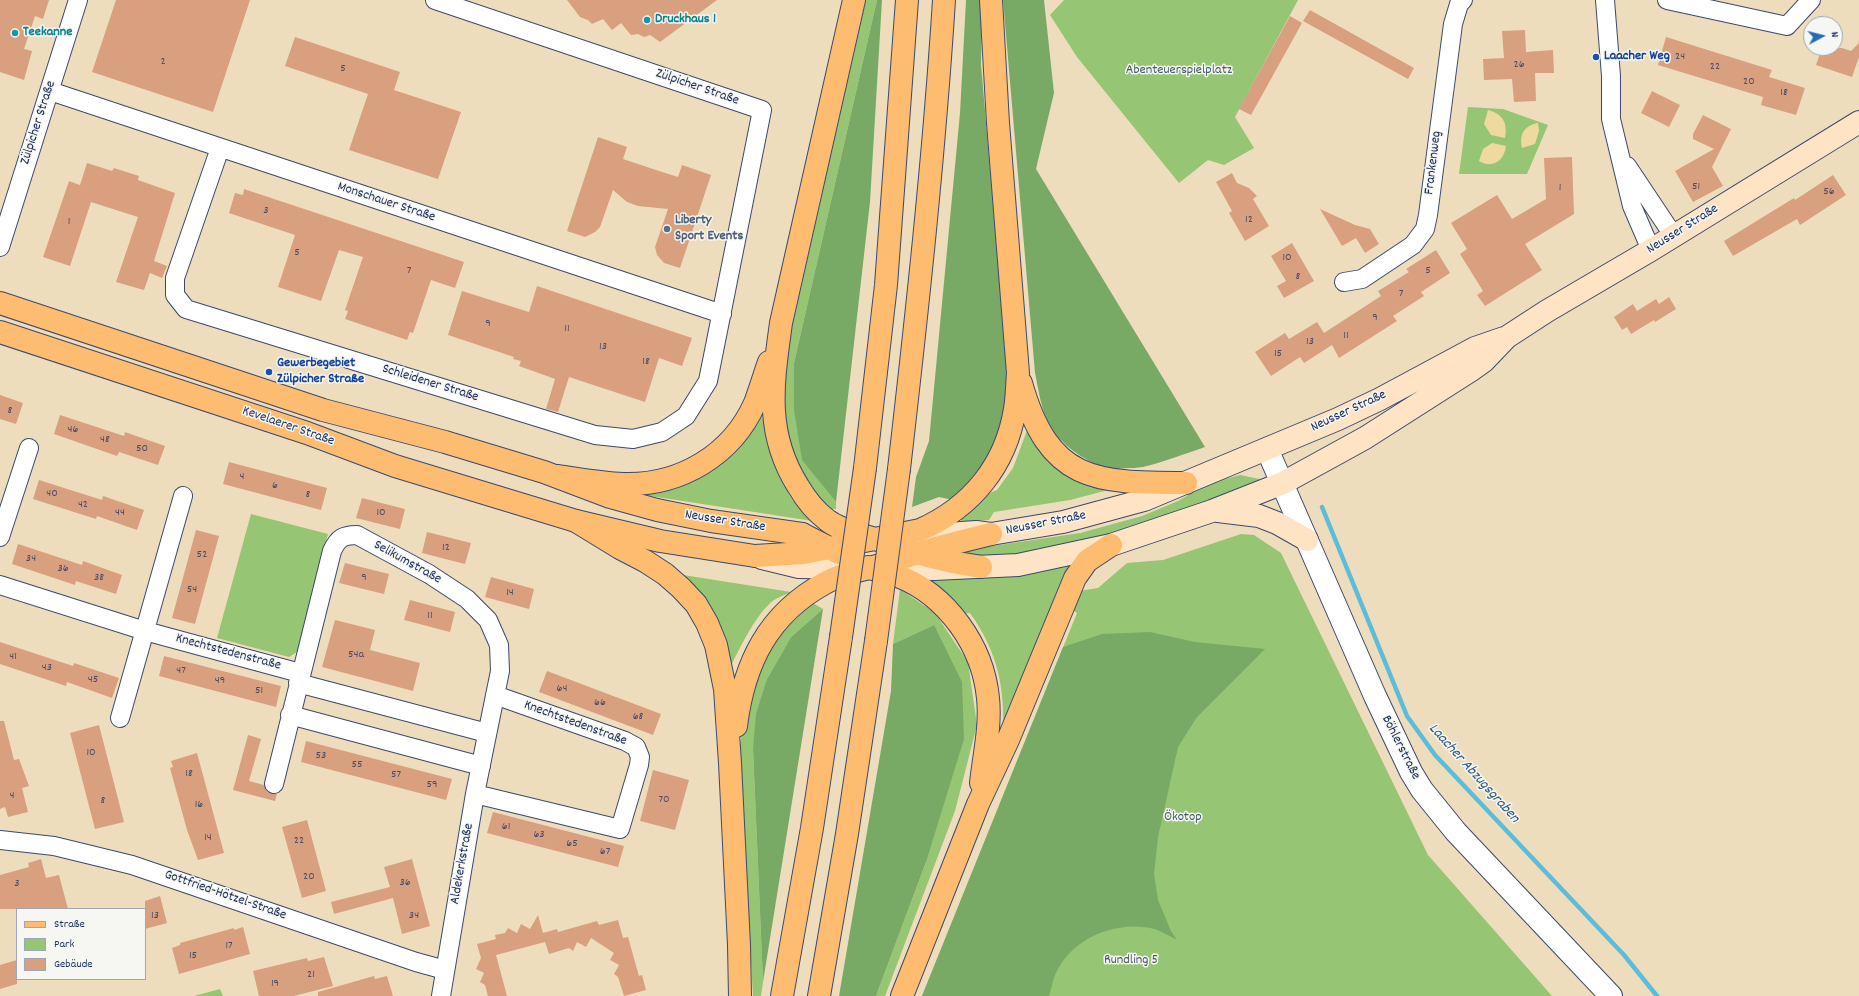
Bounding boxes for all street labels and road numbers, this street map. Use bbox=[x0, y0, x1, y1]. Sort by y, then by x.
street label: Zülpicher Straße bbox=[653, 66, 741, 110]
street label: Zülpicher Straße bbox=[18, 79, 60, 167]
street label: Frankenweg bbox=[1422, 130, 1446, 196]
street label: Monschauer Straße bbox=[335, 179, 437, 227]
street label: Neusser Straße bbox=[1644, 201, 1722, 259]
street label: Schleidener Straße bbox=[380, 361, 480, 407]
street label: Neusser Straße bbox=[1309, 387, 1389, 437]
street label: Kevelaerer Straße bbox=[240, 403, 336, 451]
street label: Neusser Straße bbox=[684, 507, 766, 537]
street label: Neusser Straße bbox=[1004, 508, 1088, 540]
street label: Selikumstraße bbox=[370, 537, 444, 589]
street label: Knechtstedenstraße bbox=[173, 631, 283, 675]
street label: Knechtstedenstraße bbox=[521, 698, 629, 750]
street label: Böhlerstraße bbox=[1377, 713, 1423, 783]
street label: Aldekerkstraße bbox=[448, 822, 478, 906]
street label: Gottfried-Hötzel-Straße bbox=[162, 867, 288, 925]

